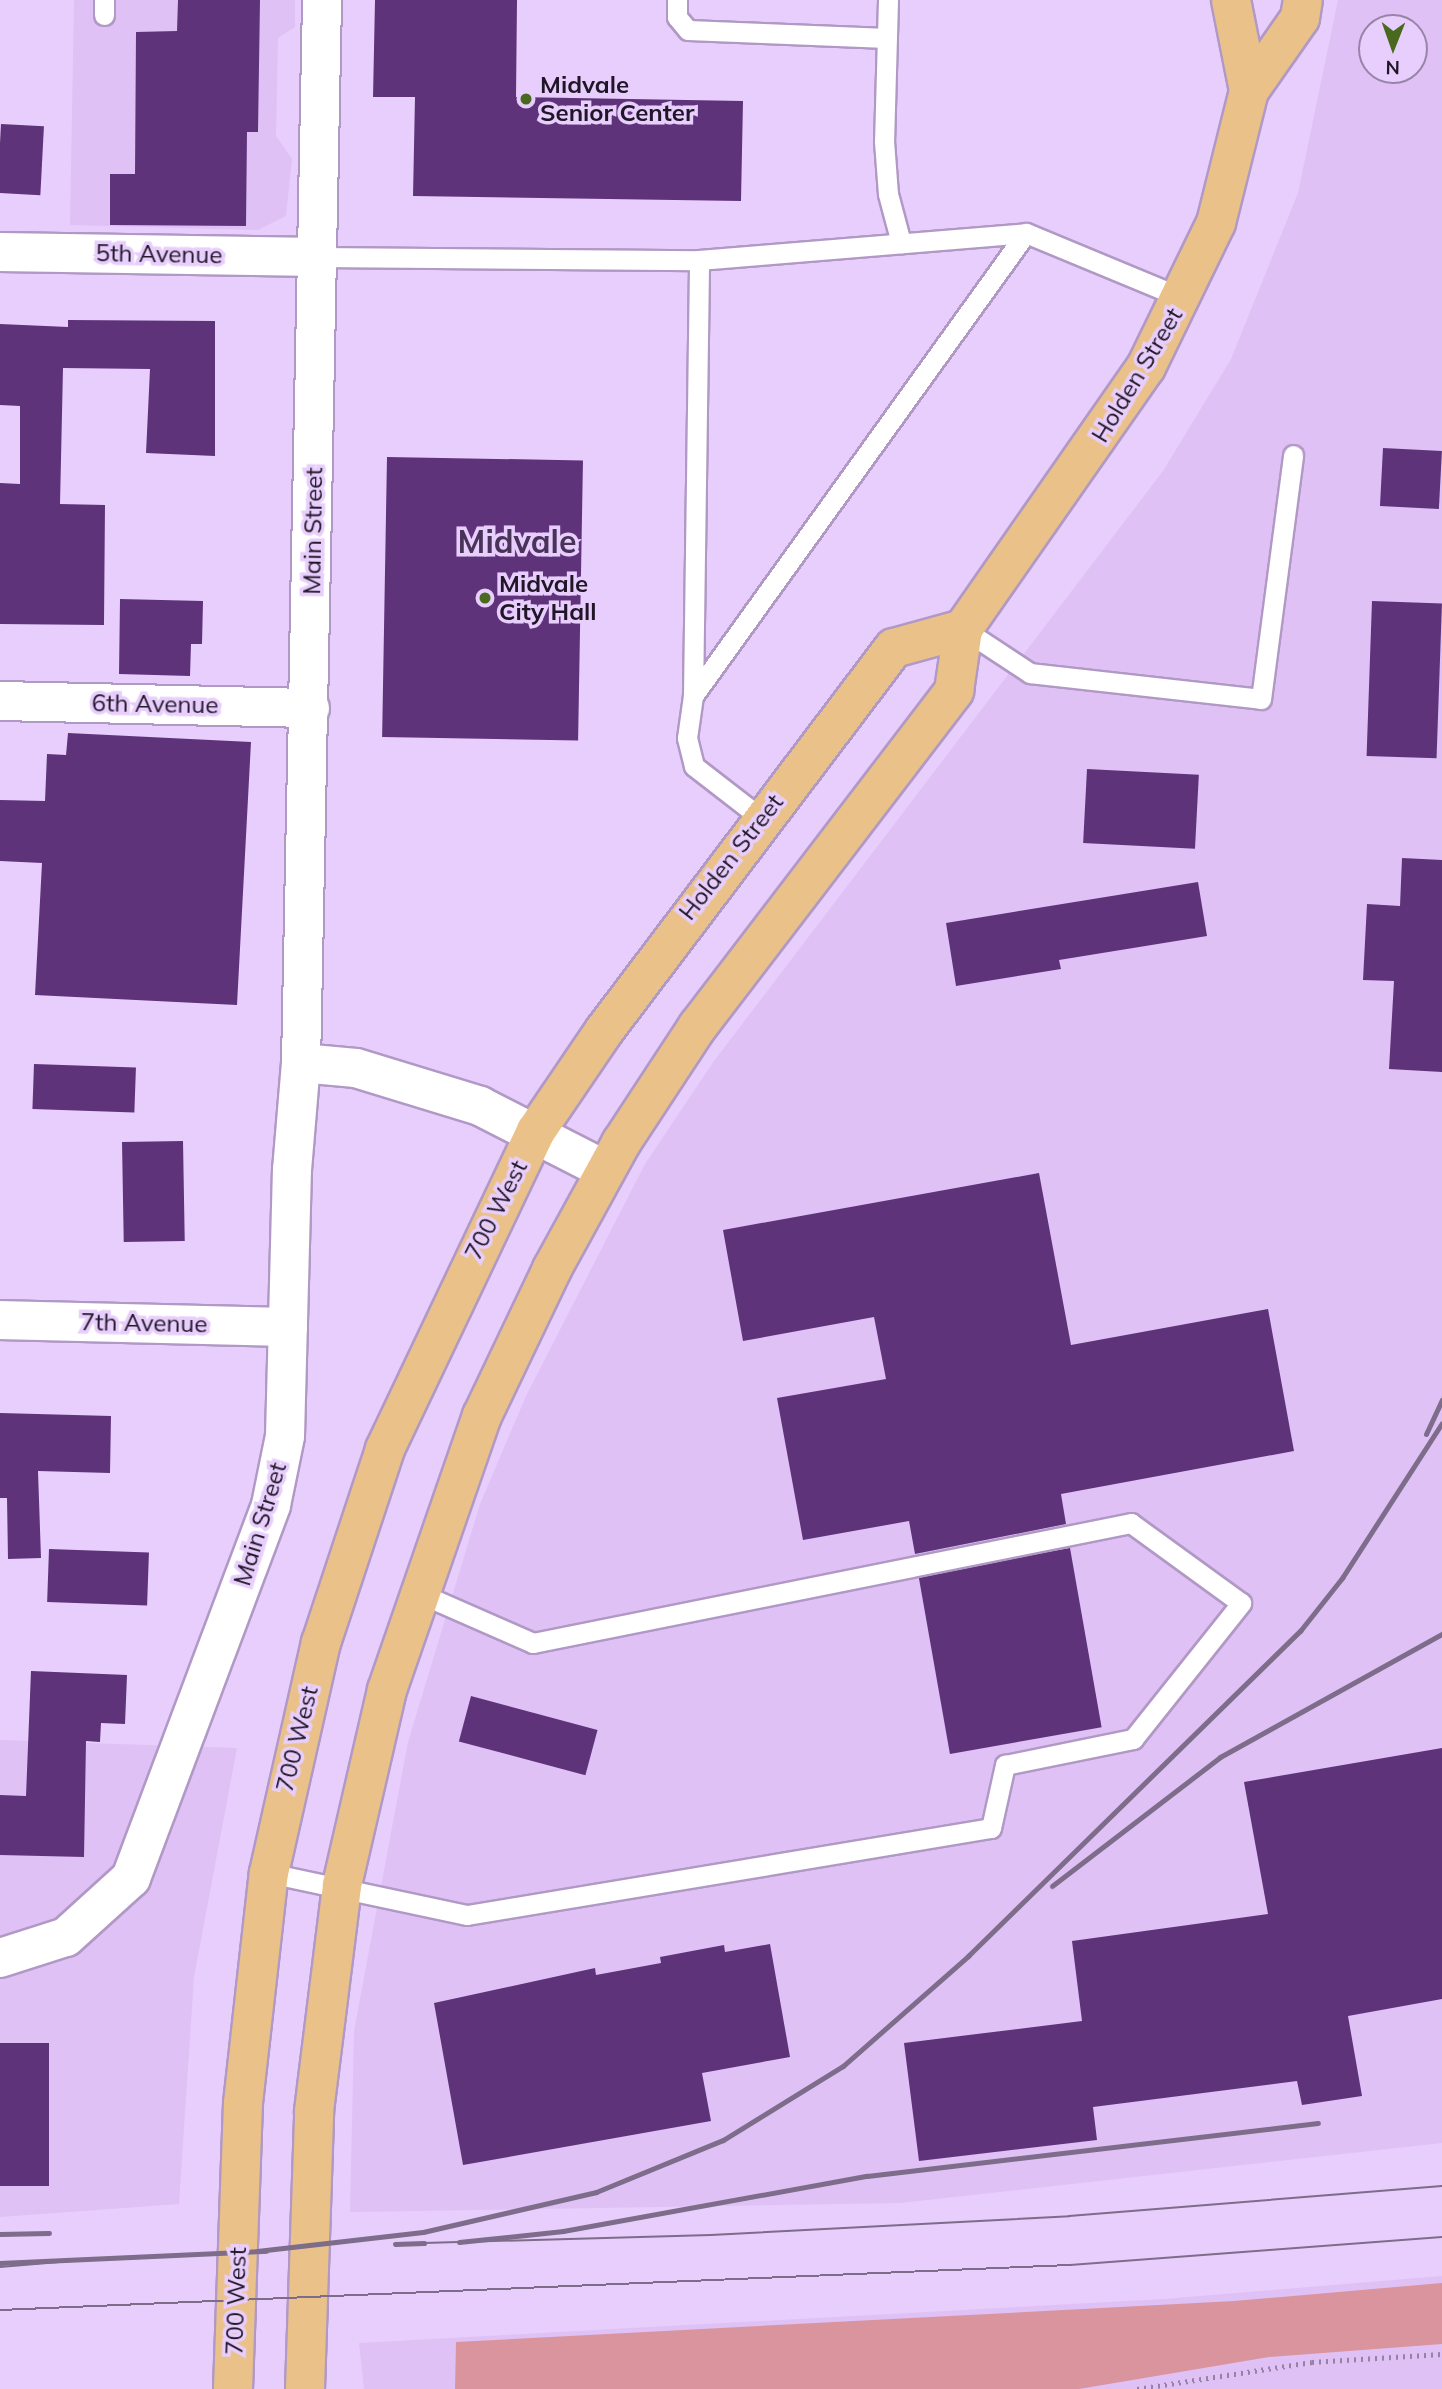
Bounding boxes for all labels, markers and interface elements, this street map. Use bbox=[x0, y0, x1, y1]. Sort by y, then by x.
north arrow bbox=[1358, 14, 1428, 84]
text: N bbox=[1385, 56, 1400, 80]
place label: Midvale Senior Center bbox=[540, 71, 694, 127]
marker: Midvale Senior Center bbox=[518, 91, 534, 107]
street label: 5th Avenue bbox=[95, 238, 223, 270]
street label: Holden Street bbox=[1086, 302, 1188, 448]
street label: Main Street bbox=[297, 467, 329, 595]
district label: Midvale bbox=[458, 522, 576, 560]
place label: Midvale City Hall bbox=[499, 570, 597, 626]
marker: Midvale City Hall bbox=[477, 590, 493, 606]
street label: 6th Avenue bbox=[91, 688, 219, 720]
street label: Holden Street bbox=[673, 788, 789, 926]
street label: 700 West bbox=[459, 1155, 533, 1265]
street label: 7th Avenue bbox=[80, 1307, 208, 1339]
street label: Main Street bbox=[228, 1459, 292, 1589]
street label: 700 West bbox=[270, 1683, 324, 1795]
street label: 700 West bbox=[220, 2247, 252, 2355]

